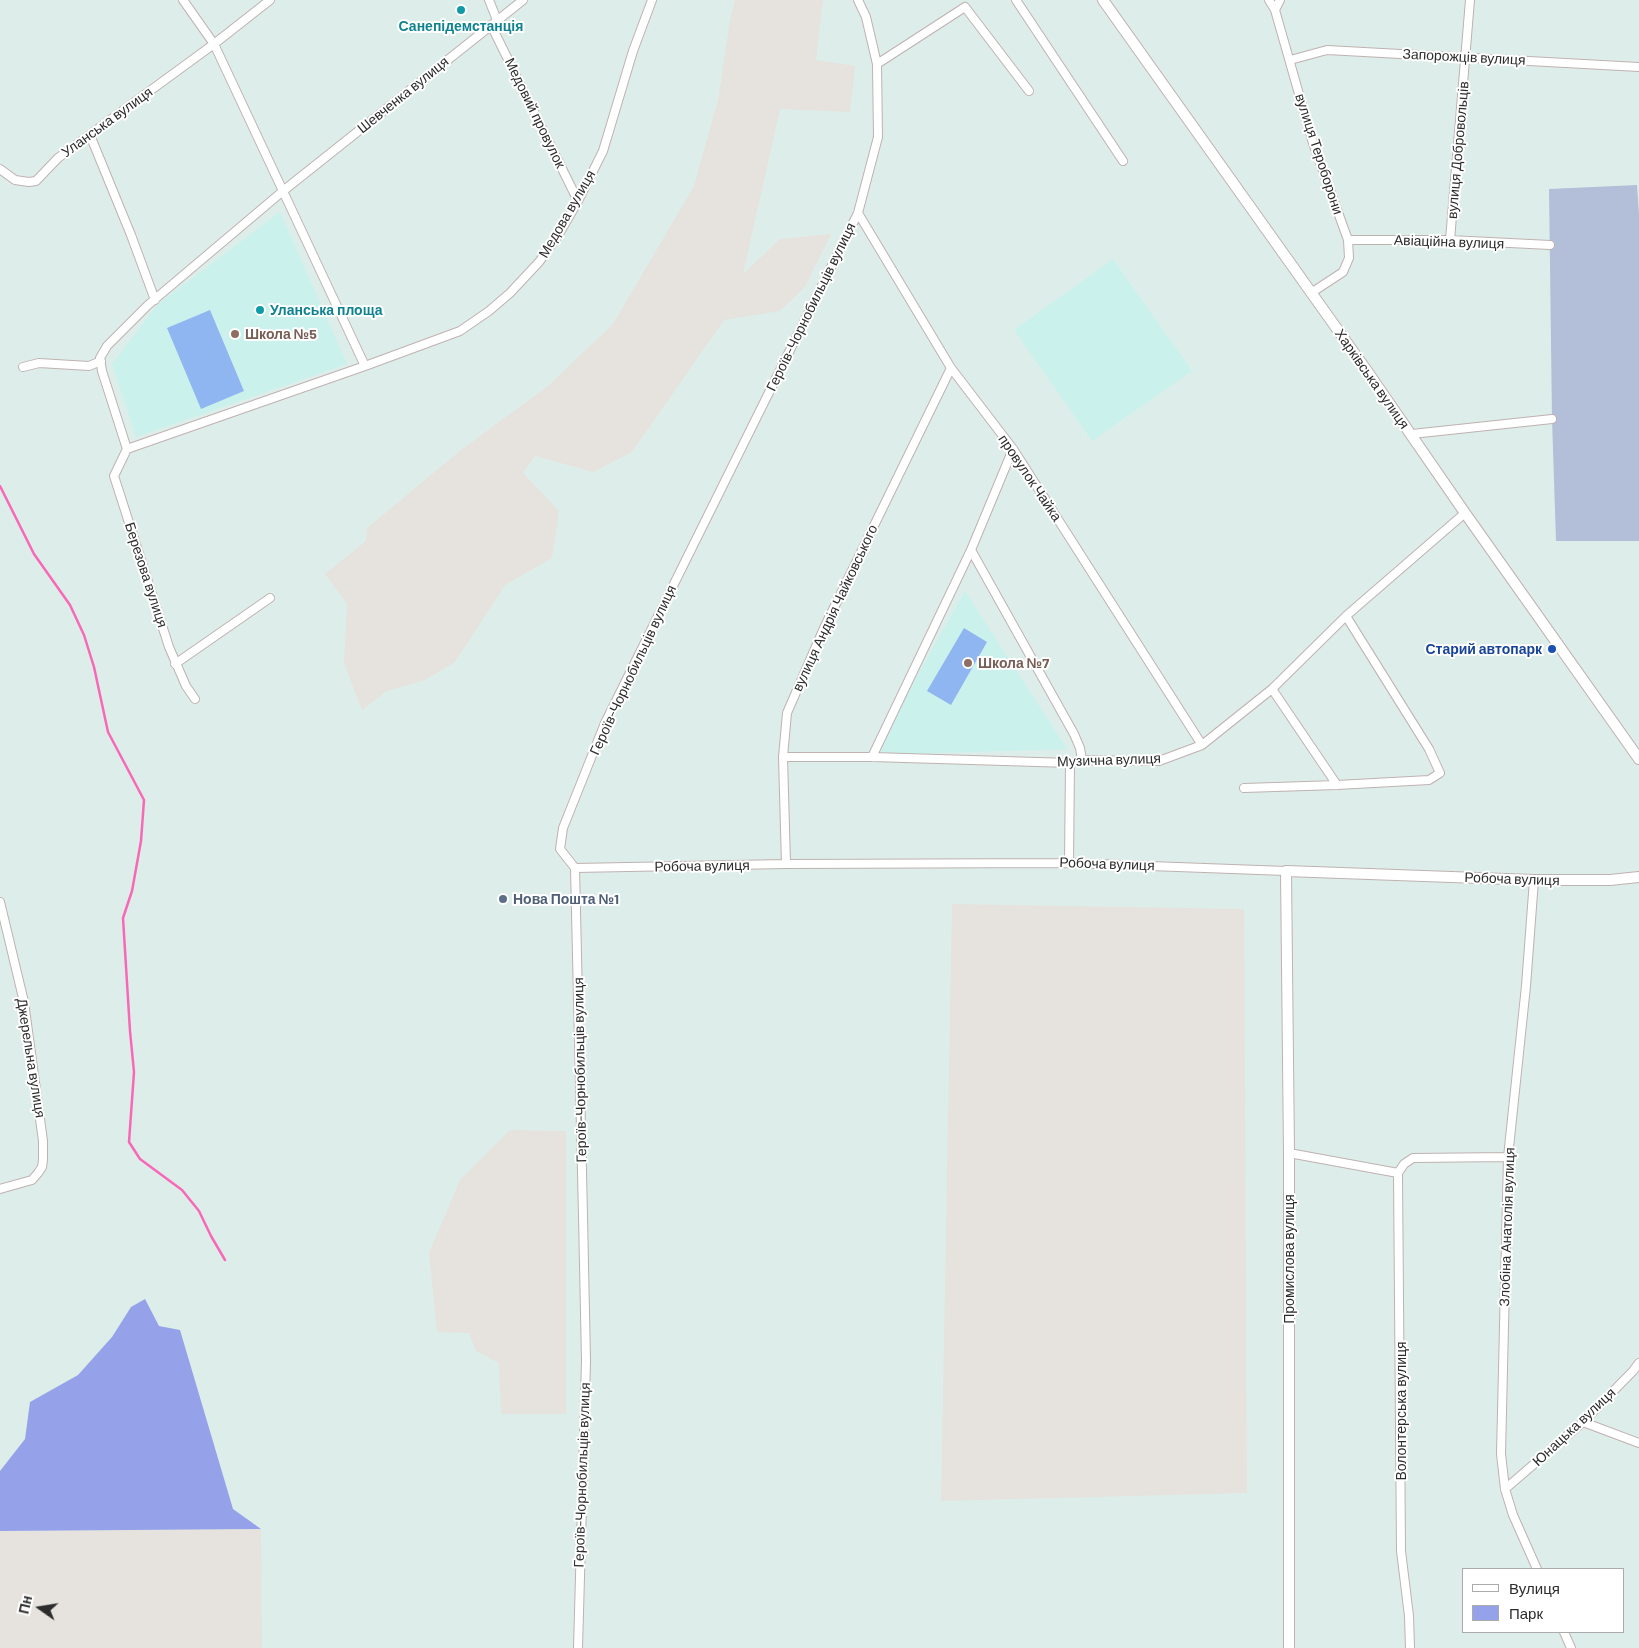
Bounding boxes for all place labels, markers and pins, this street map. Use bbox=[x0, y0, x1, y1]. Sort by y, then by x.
marker: Санепідемстанція bbox=[455, 4, 467, 16]
place label: Санепідемстанція bbox=[399, 18, 523, 34]
place label: Уланська площа bbox=[270, 302, 382, 318]
marker: Уланська площа bbox=[254, 304, 266, 316]
place label: Школа №5 bbox=[245, 326, 317, 342]
marker: Школа №5 bbox=[229, 328, 241, 340]
place label: Старий автопарк bbox=[1425, 641, 1542, 657]
marker: Старий автопарк bbox=[1546, 643, 1558, 655]
place label: Школа №7 bbox=[978, 655, 1049, 671]
marker: Школа №7 bbox=[962, 657, 974, 669]
place label: Нова Пошта №1 bbox=[513, 891, 619, 907]
marker: Нова Пошта №1 bbox=[497, 893, 509, 905]

